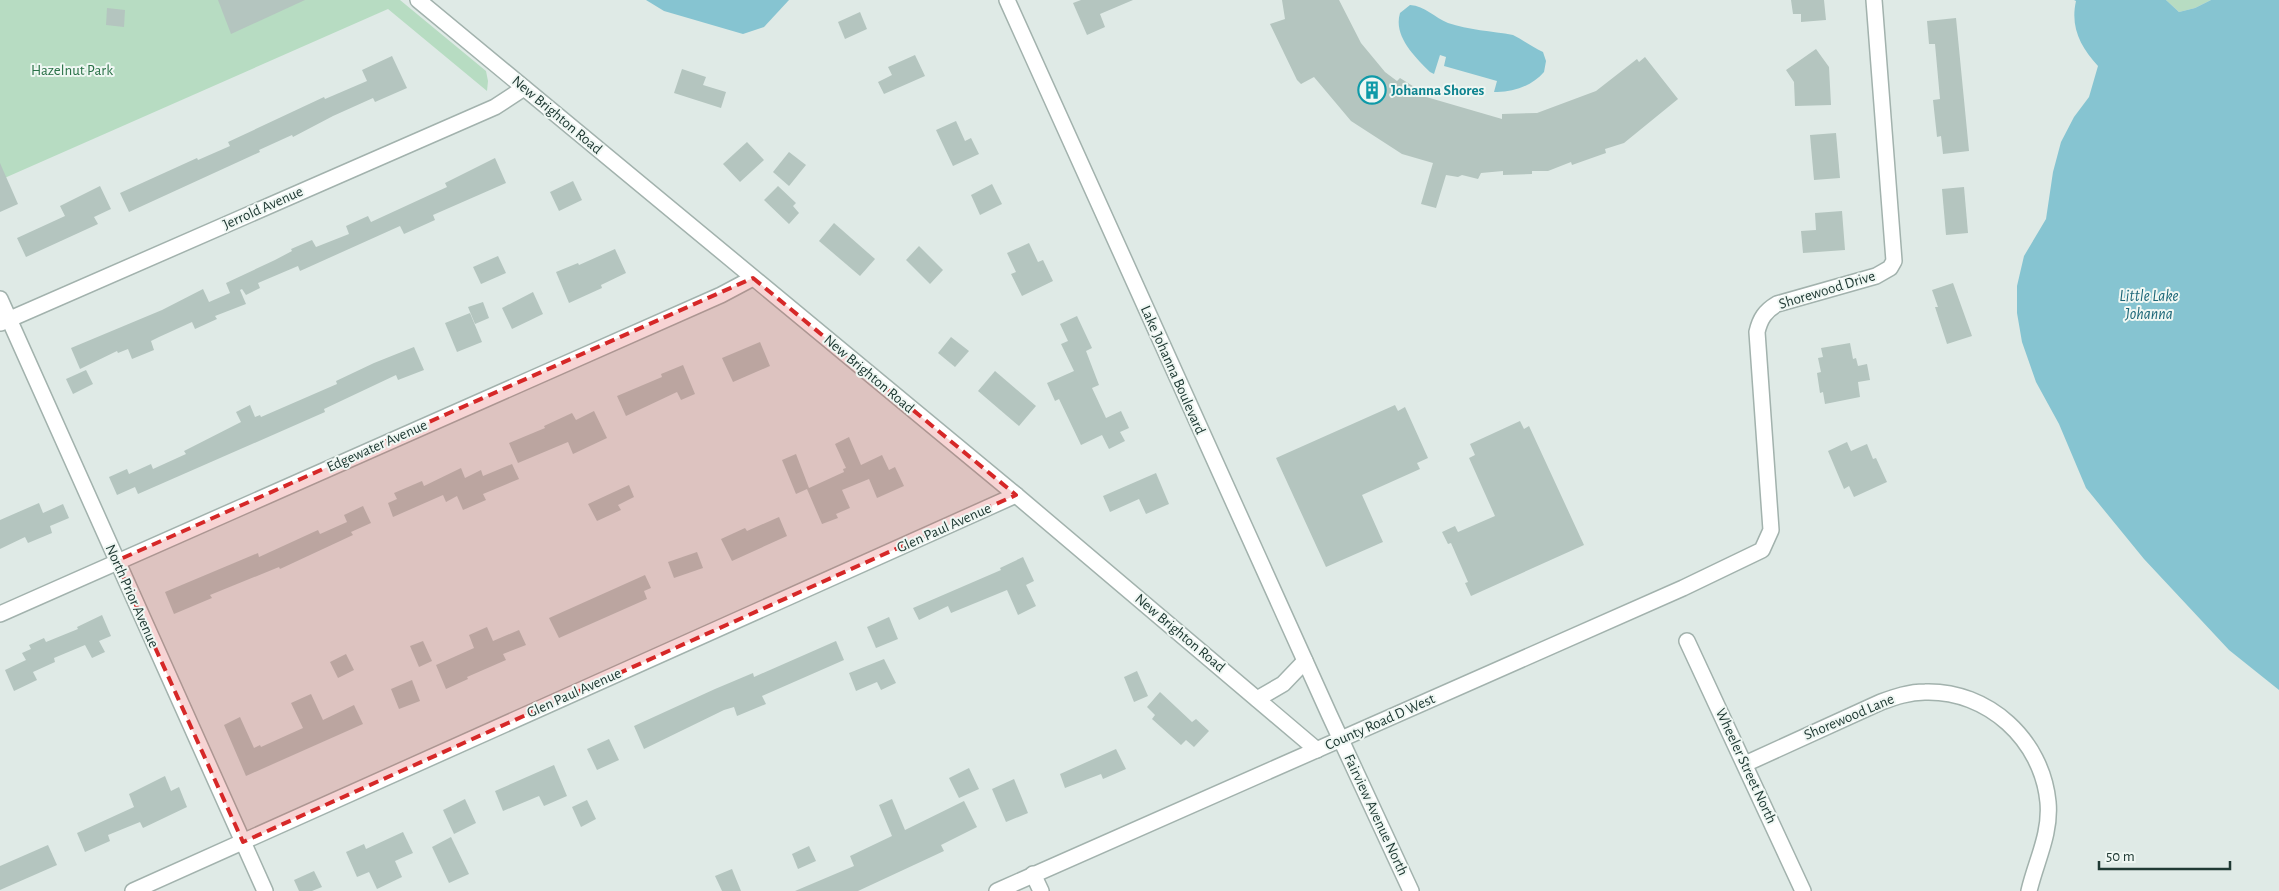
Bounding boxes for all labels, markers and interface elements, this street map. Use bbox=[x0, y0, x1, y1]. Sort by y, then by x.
park label: Hazelnut Park bbox=[31, 63, 113, 78]
street label: New Brighton Road bbox=[509, 73, 605, 157]
building icon: Johanna Shores bbox=[1357, 75, 1387, 105]
place label: Johanna Shores bbox=[1391, 83, 1485, 98]
street label: Jerrold Avenue bbox=[221, 184, 305, 232]
street label: Shorewood Drive bbox=[1777, 268, 1877, 312]
water label: Little Lake Johanna bbox=[2119, 288, 2179, 322]
street label: Lake Johanna Boulevard bbox=[1138, 303, 1208, 437]
street label: New Brighton Road bbox=[821, 332, 917, 416]
street label: Edgewater Avenue bbox=[325, 417, 430, 475]
street label: Glen Paul Avenue bbox=[895, 500, 994, 556]
street label: North Prior Avenue bbox=[102, 542, 162, 650]
street label: New Brighton Road bbox=[1132, 591, 1228, 675]
street label: Glen Paul Avenue bbox=[525, 665, 624, 721]
street label: County Road D West bbox=[1323, 691, 1437, 753]
street label: Shorewood Lane bbox=[1802, 691, 1896, 743]
street label: Wheeler Street North bbox=[1713, 706, 1779, 826]
street label: Fairview Avenue North bbox=[1341, 752, 1411, 878]
scale bar bbox=[2099, 838, 2230, 870]
text: 50 m bbox=[2106, 849, 2135, 864]

